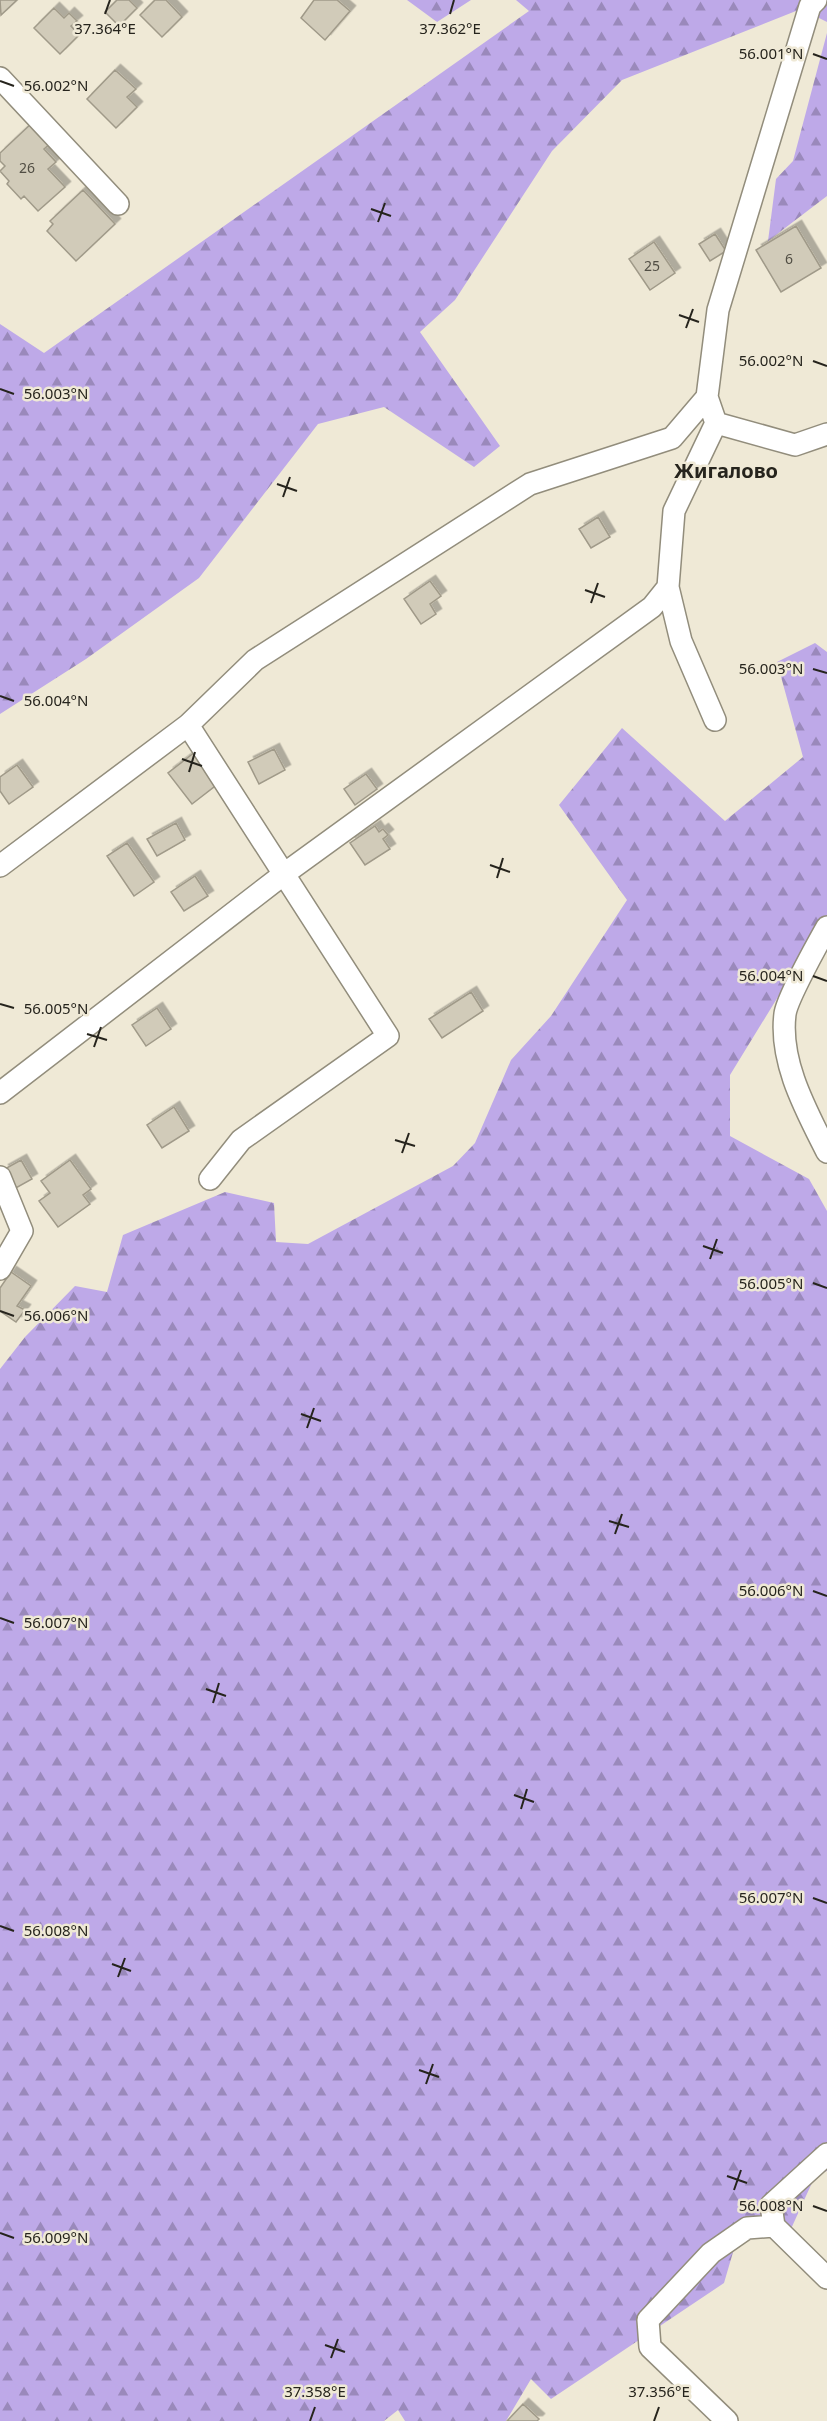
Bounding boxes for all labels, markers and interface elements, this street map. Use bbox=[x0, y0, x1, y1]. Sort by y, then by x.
text: 37.364°E bbox=[74, 18, 136, 38]
text: 37.362°E bbox=[419, 18, 481, 38]
text: 56.001°N bbox=[739, 43, 803, 63]
text: 56.002°N bbox=[24, 75, 88, 95]
house number: 26 bbox=[19, 158, 35, 177]
house number: 6 bbox=[785, 249, 793, 268]
house number: 25 bbox=[644, 256, 660, 275]
text: 56.002°N bbox=[739, 350, 803, 370]
text: 56.003°N bbox=[24, 383, 88, 403]
district label: Жигалово bbox=[674, 457, 778, 484]
text: 56.003°N bbox=[739, 658, 803, 678]
text: 56.004°N bbox=[24, 690, 88, 710]
text: 56.004°N bbox=[739, 965, 803, 985]
text: 56.005°N bbox=[24, 998, 88, 1018]
text: 56.005°N bbox=[739, 1273, 803, 1293]
text: 56.006°N bbox=[24, 1305, 88, 1325]
text: 56.006°N bbox=[739, 1580, 803, 1600]
text: 56.007°N bbox=[24, 1612, 88, 1632]
text: 56.007°N bbox=[739, 1887, 803, 1907]
text: 56.008°N bbox=[24, 1920, 88, 1940]
text: 56.008°N bbox=[739, 2195, 803, 2215]
text: 56.009°N bbox=[24, 2227, 88, 2247]
text: 37.358°E bbox=[284, 2381, 346, 2401]
text: 37.356°E bbox=[628, 2381, 690, 2401]

